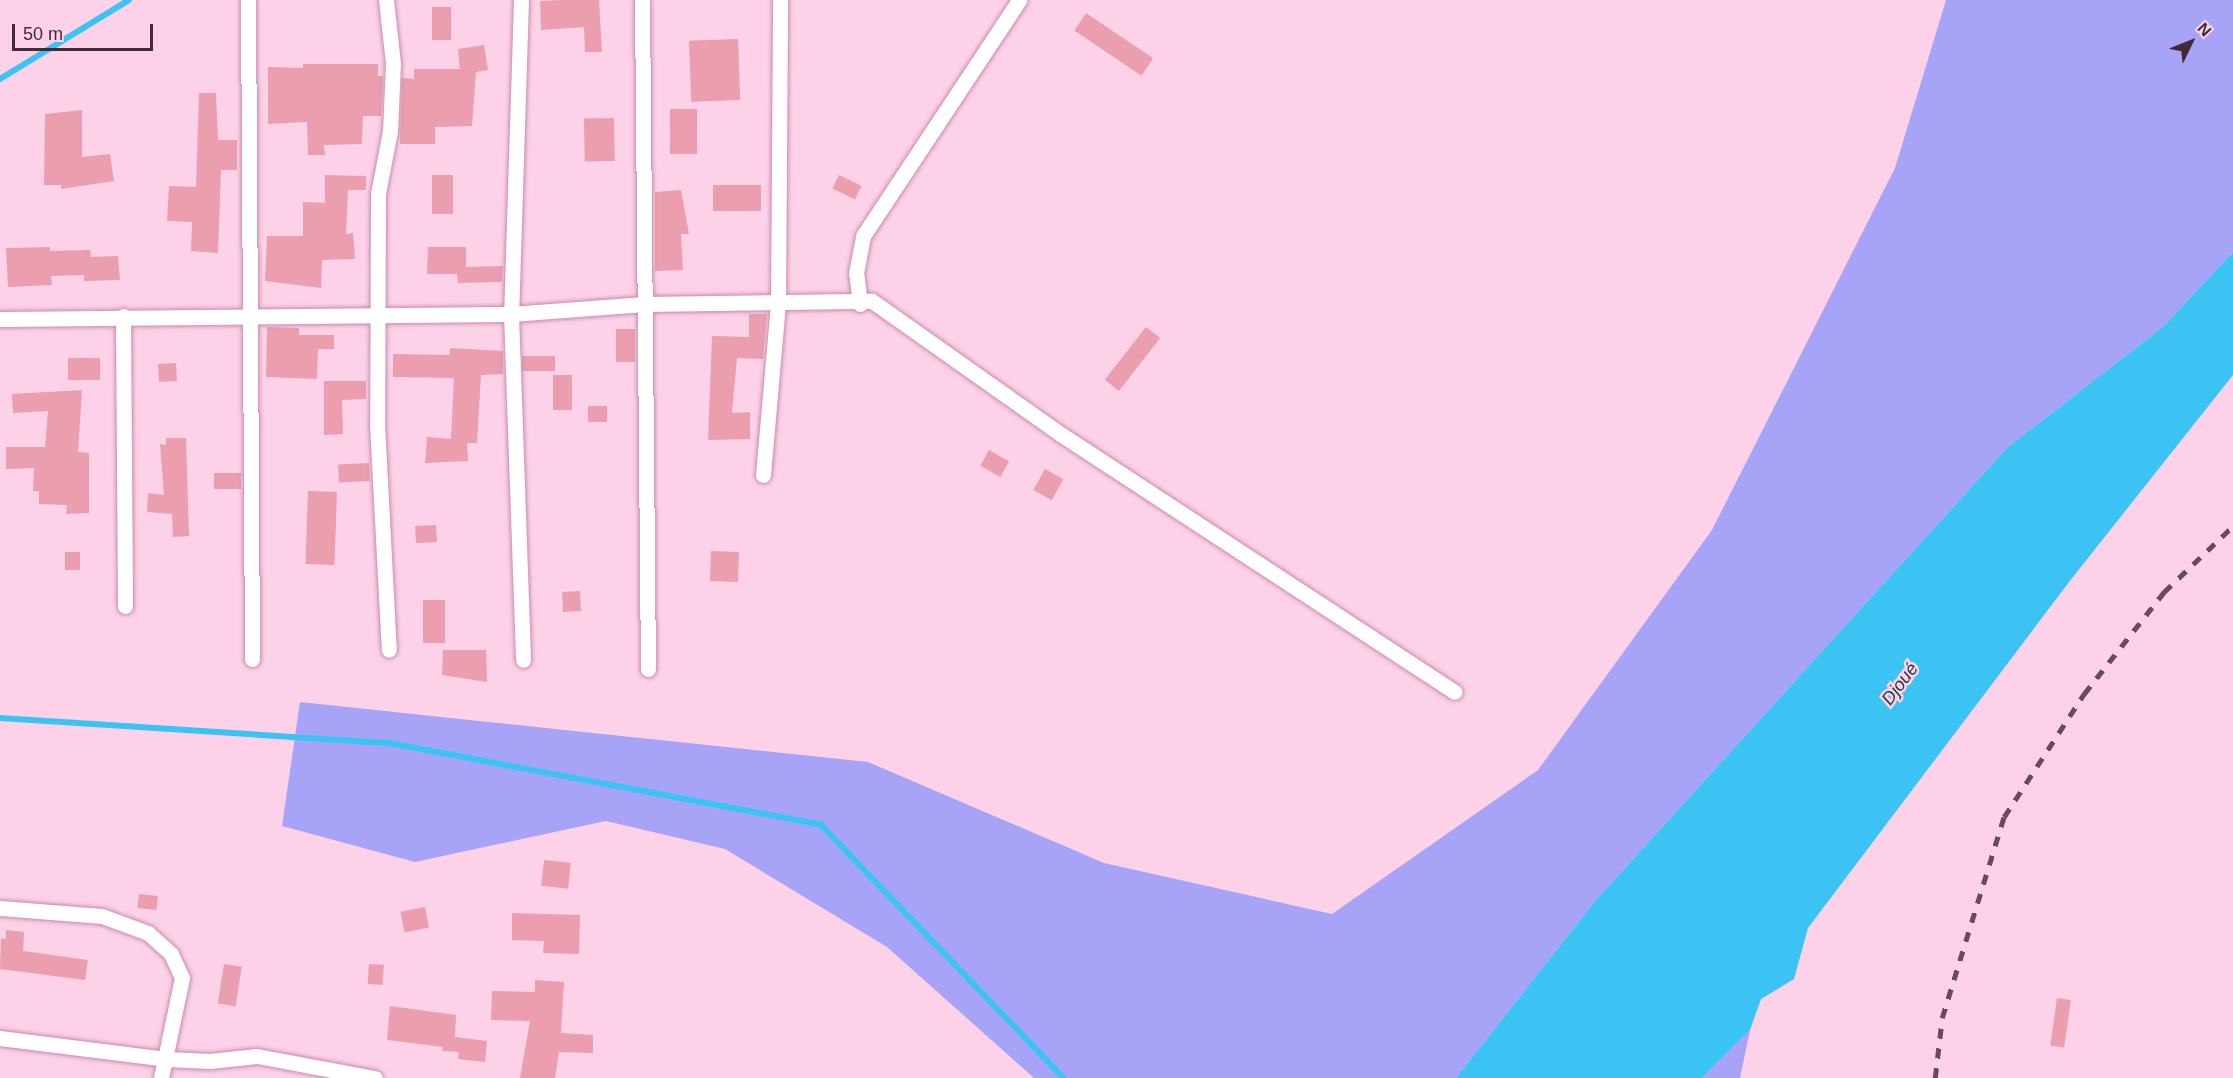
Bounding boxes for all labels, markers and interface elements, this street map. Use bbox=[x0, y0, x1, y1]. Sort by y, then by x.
scale bar bbox=[15, 12, 156, 50]
north arrow bbox=[2161, 12, 2221, 72]
text: N bbox=[2194, 19, 2215, 39]
text: 50 m bbox=[23, 24, 63, 44]
water label: Djoué bbox=[1877, 659, 1923, 709]

